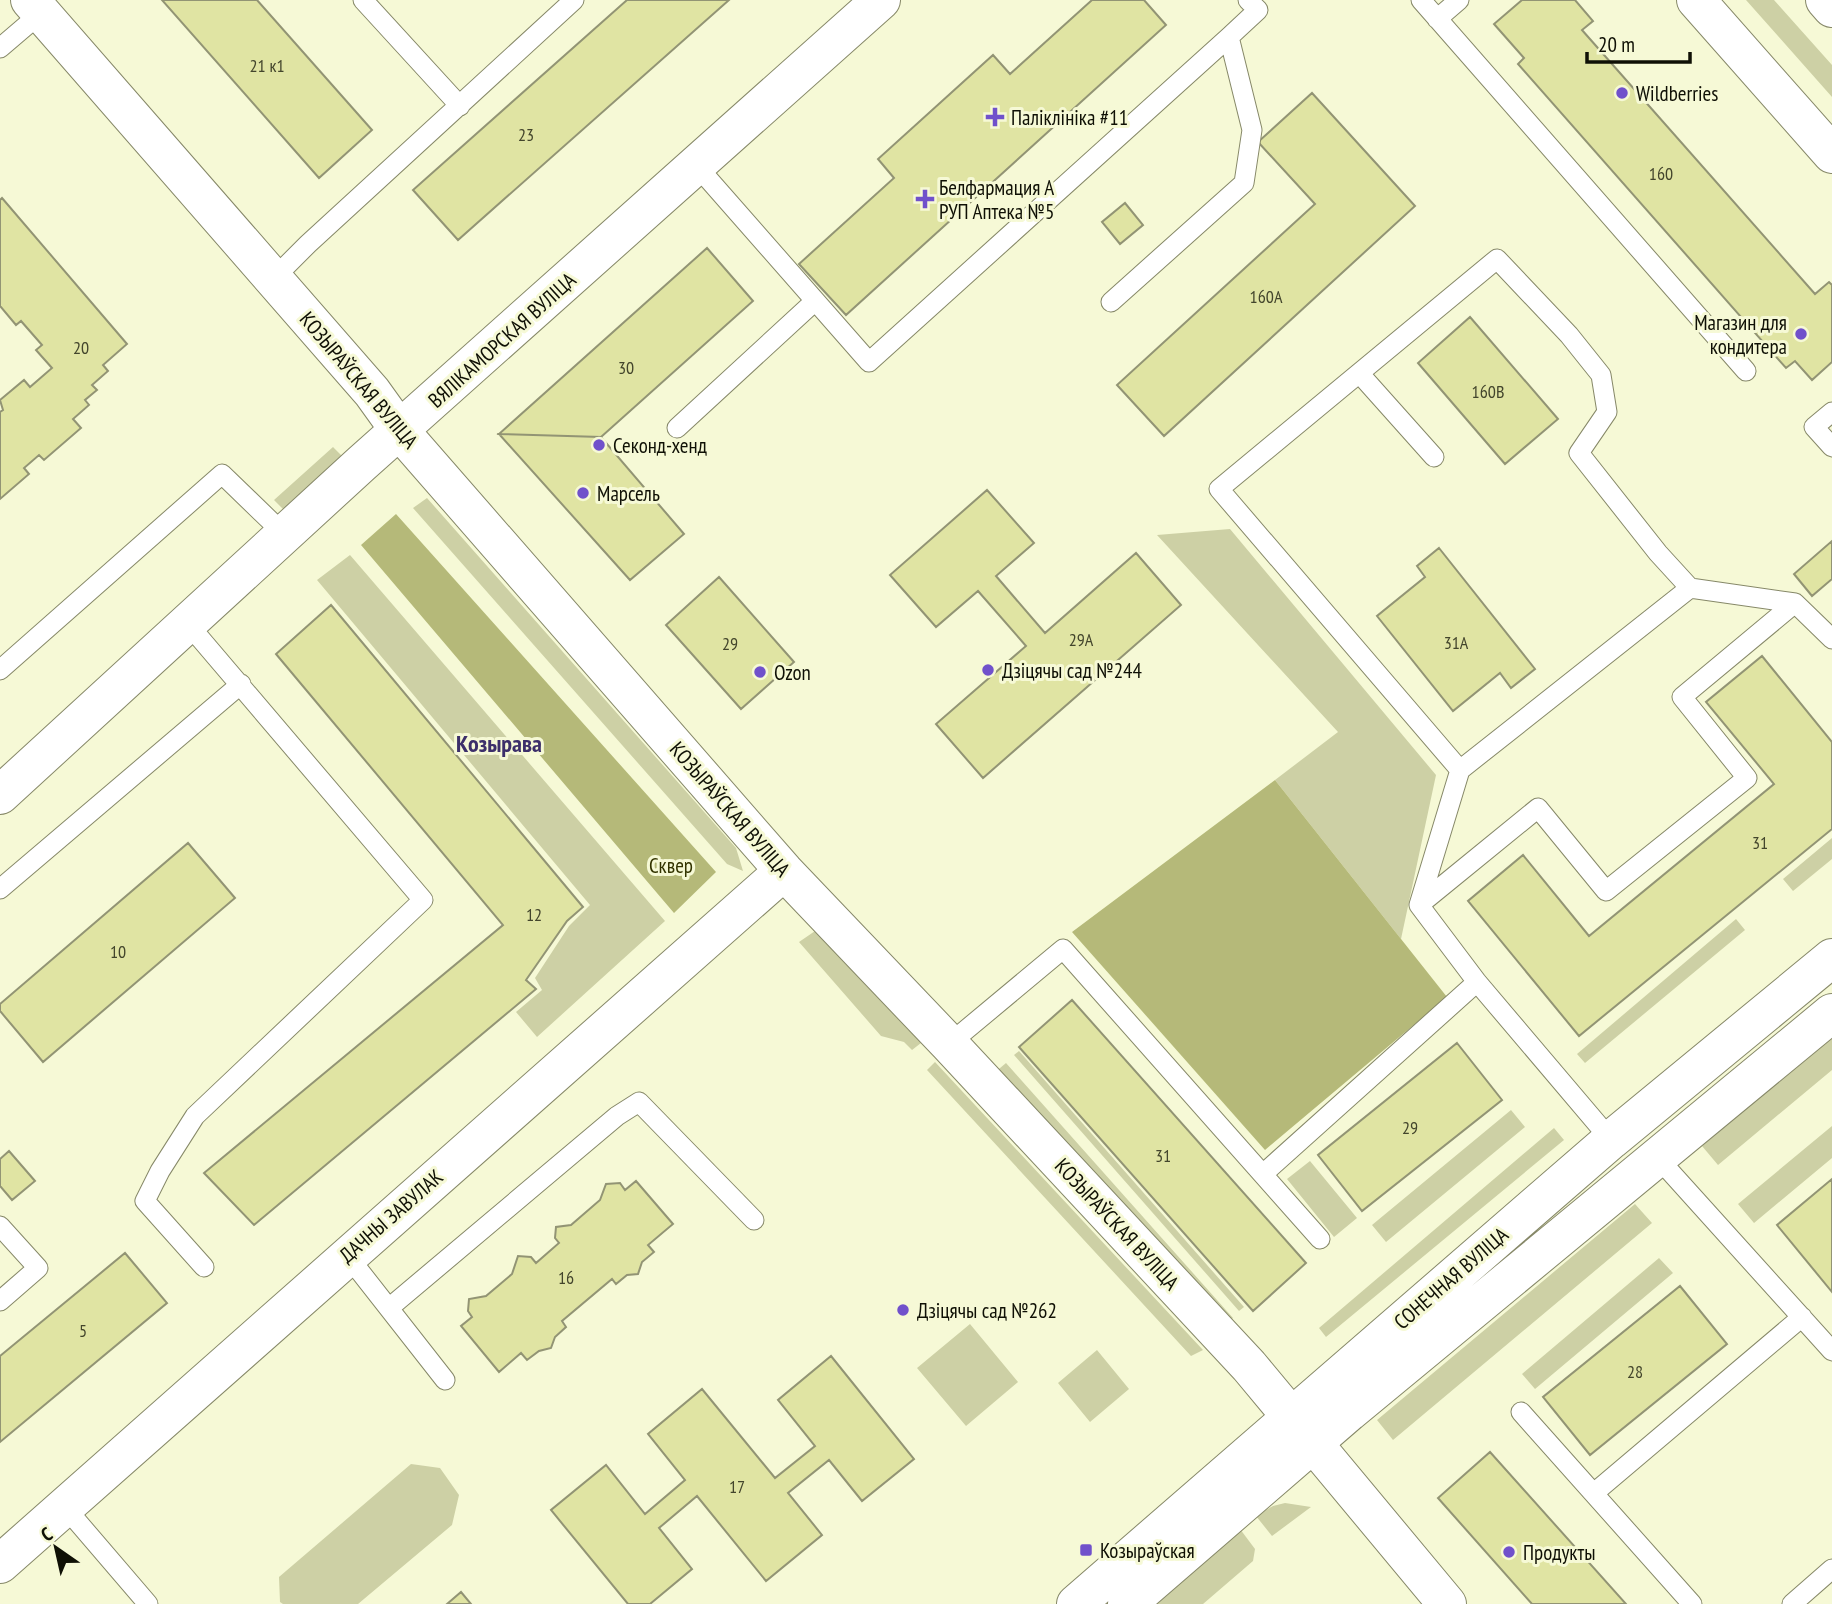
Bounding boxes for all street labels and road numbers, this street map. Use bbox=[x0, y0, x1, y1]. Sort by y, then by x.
street label: ВЯЛІКАМОРСКАЯ ВУЛІЦА bbox=[423, 267, 581, 413]
street label: КОЗЫРАЎСКАЯ ВУЛІЦА bbox=[294, 306, 424, 454]
street label: КОЗЫРАЎСКАЯ ВУЛІЦА bbox=[664, 736, 796, 882]
street label: КОЗЫРАЎСКАЯ ВУЛІЦА bbox=[1049, 1153, 1185, 1296]
street label: ДАЧНЫ ЗАВУЛАК bbox=[333, 1163, 449, 1269]
street label: СОНЕЧНАЯ ВУЛІЦА bbox=[1388, 1221, 1514, 1335]

